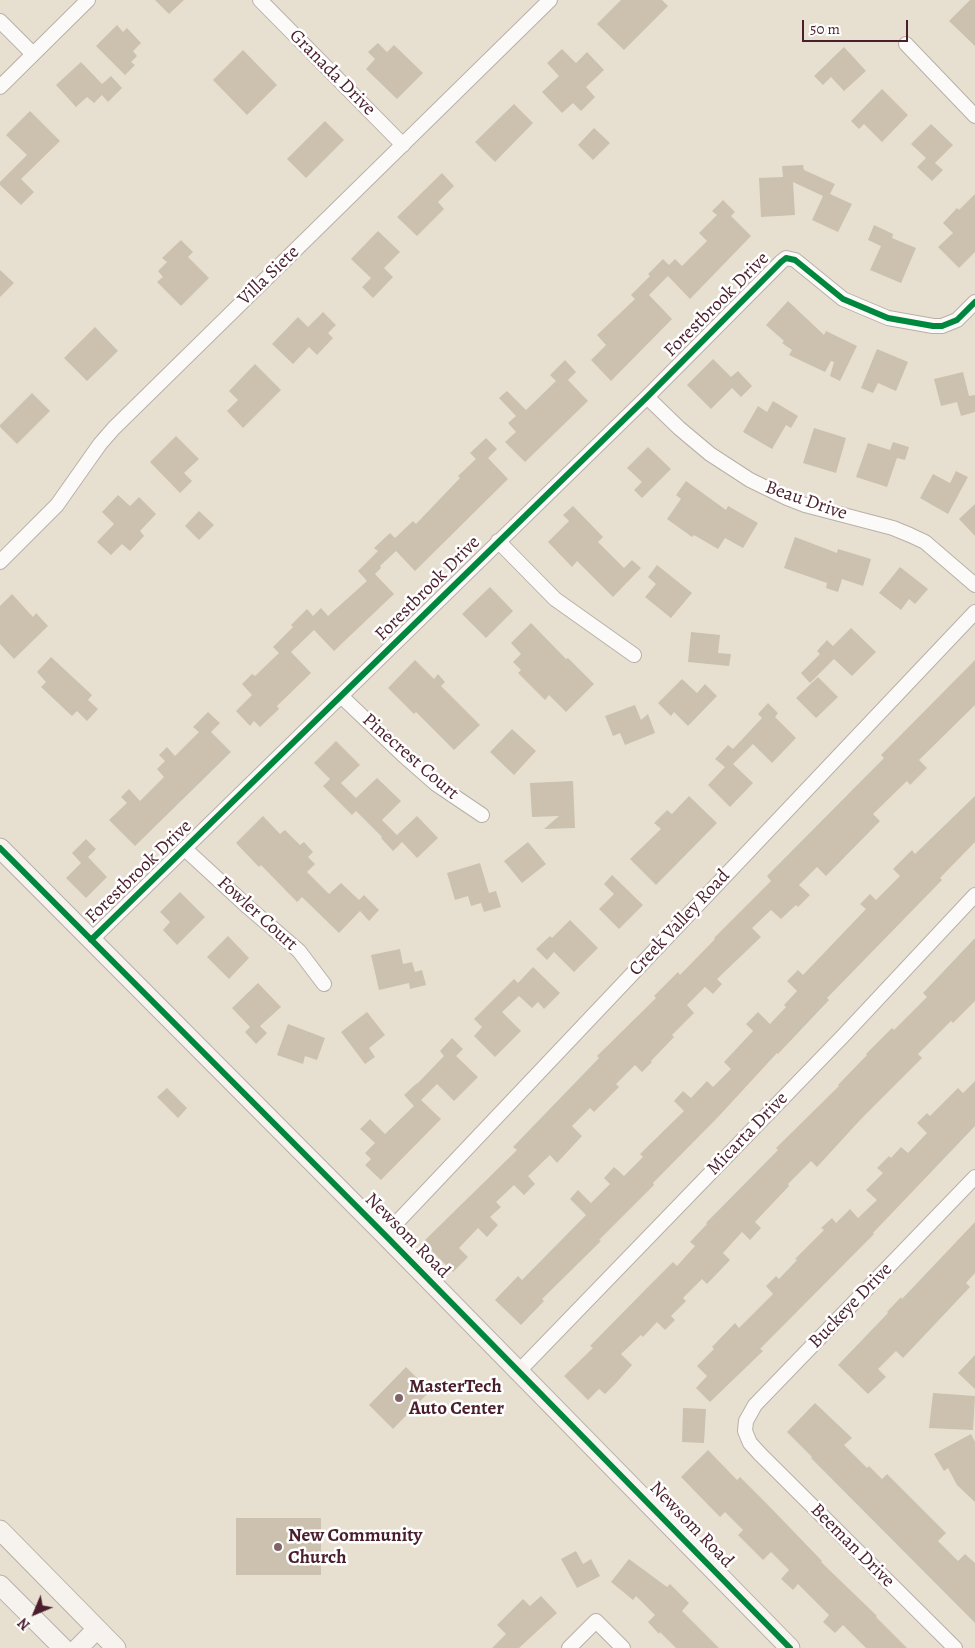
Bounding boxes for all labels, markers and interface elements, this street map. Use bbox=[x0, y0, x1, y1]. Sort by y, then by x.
scale bar bbox=[805, 10, 911, 42]
text: 50 m bbox=[810, 19, 840, 39]
street label: Granada Drive bbox=[284, 25, 380, 121]
street label: Villa Siete bbox=[234, 241, 304, 311]
street label: Forestbrook Drive bbox=[660, 248, 774, 362]
street label: Beau Drive bbox=[762, 476, 850, 526]
street label: Forestbrook Drive bbox=[371, 532, 485, 646]
street label: Pinecrest Court bbox=[357, 709, 463, 805]
street label: Forestbrook Drive bbox=[81, 815, 197, 929]
street label: Creek Valley Road bbox=[625, 865, 735, 981]
street label: Fowler Court bbox=[212, 872, 302, 956]
street label: Micarta Drive bbox=[703, 1088, 793, 1180]
street label: Newsom Road bbox=[360, 1189, 454, 1283]
street label: Buckeye Drive bbox=[804, 1258, 898, 1354]
place label: MasterTech Auto Center bbox=[409, 1376, 504, 1420]
marker: MasterTech Auto Center bbox=[393, 1392, 405, 1404]
street label: Newsom Road bbox=[644, 1477, 738, 1573]
street label: Beeman Drive bbox=[805, 1499, 899, 1593]
place label: New Community Church bbox=[288, 1525, 422, 1569]
marker: New Community Church bbox=[272, 1541, 284, 1553]
north arrow bbox=[10, 1588, 60, 1638]
text: N bbox=[14, 1614, 34, 1634]

